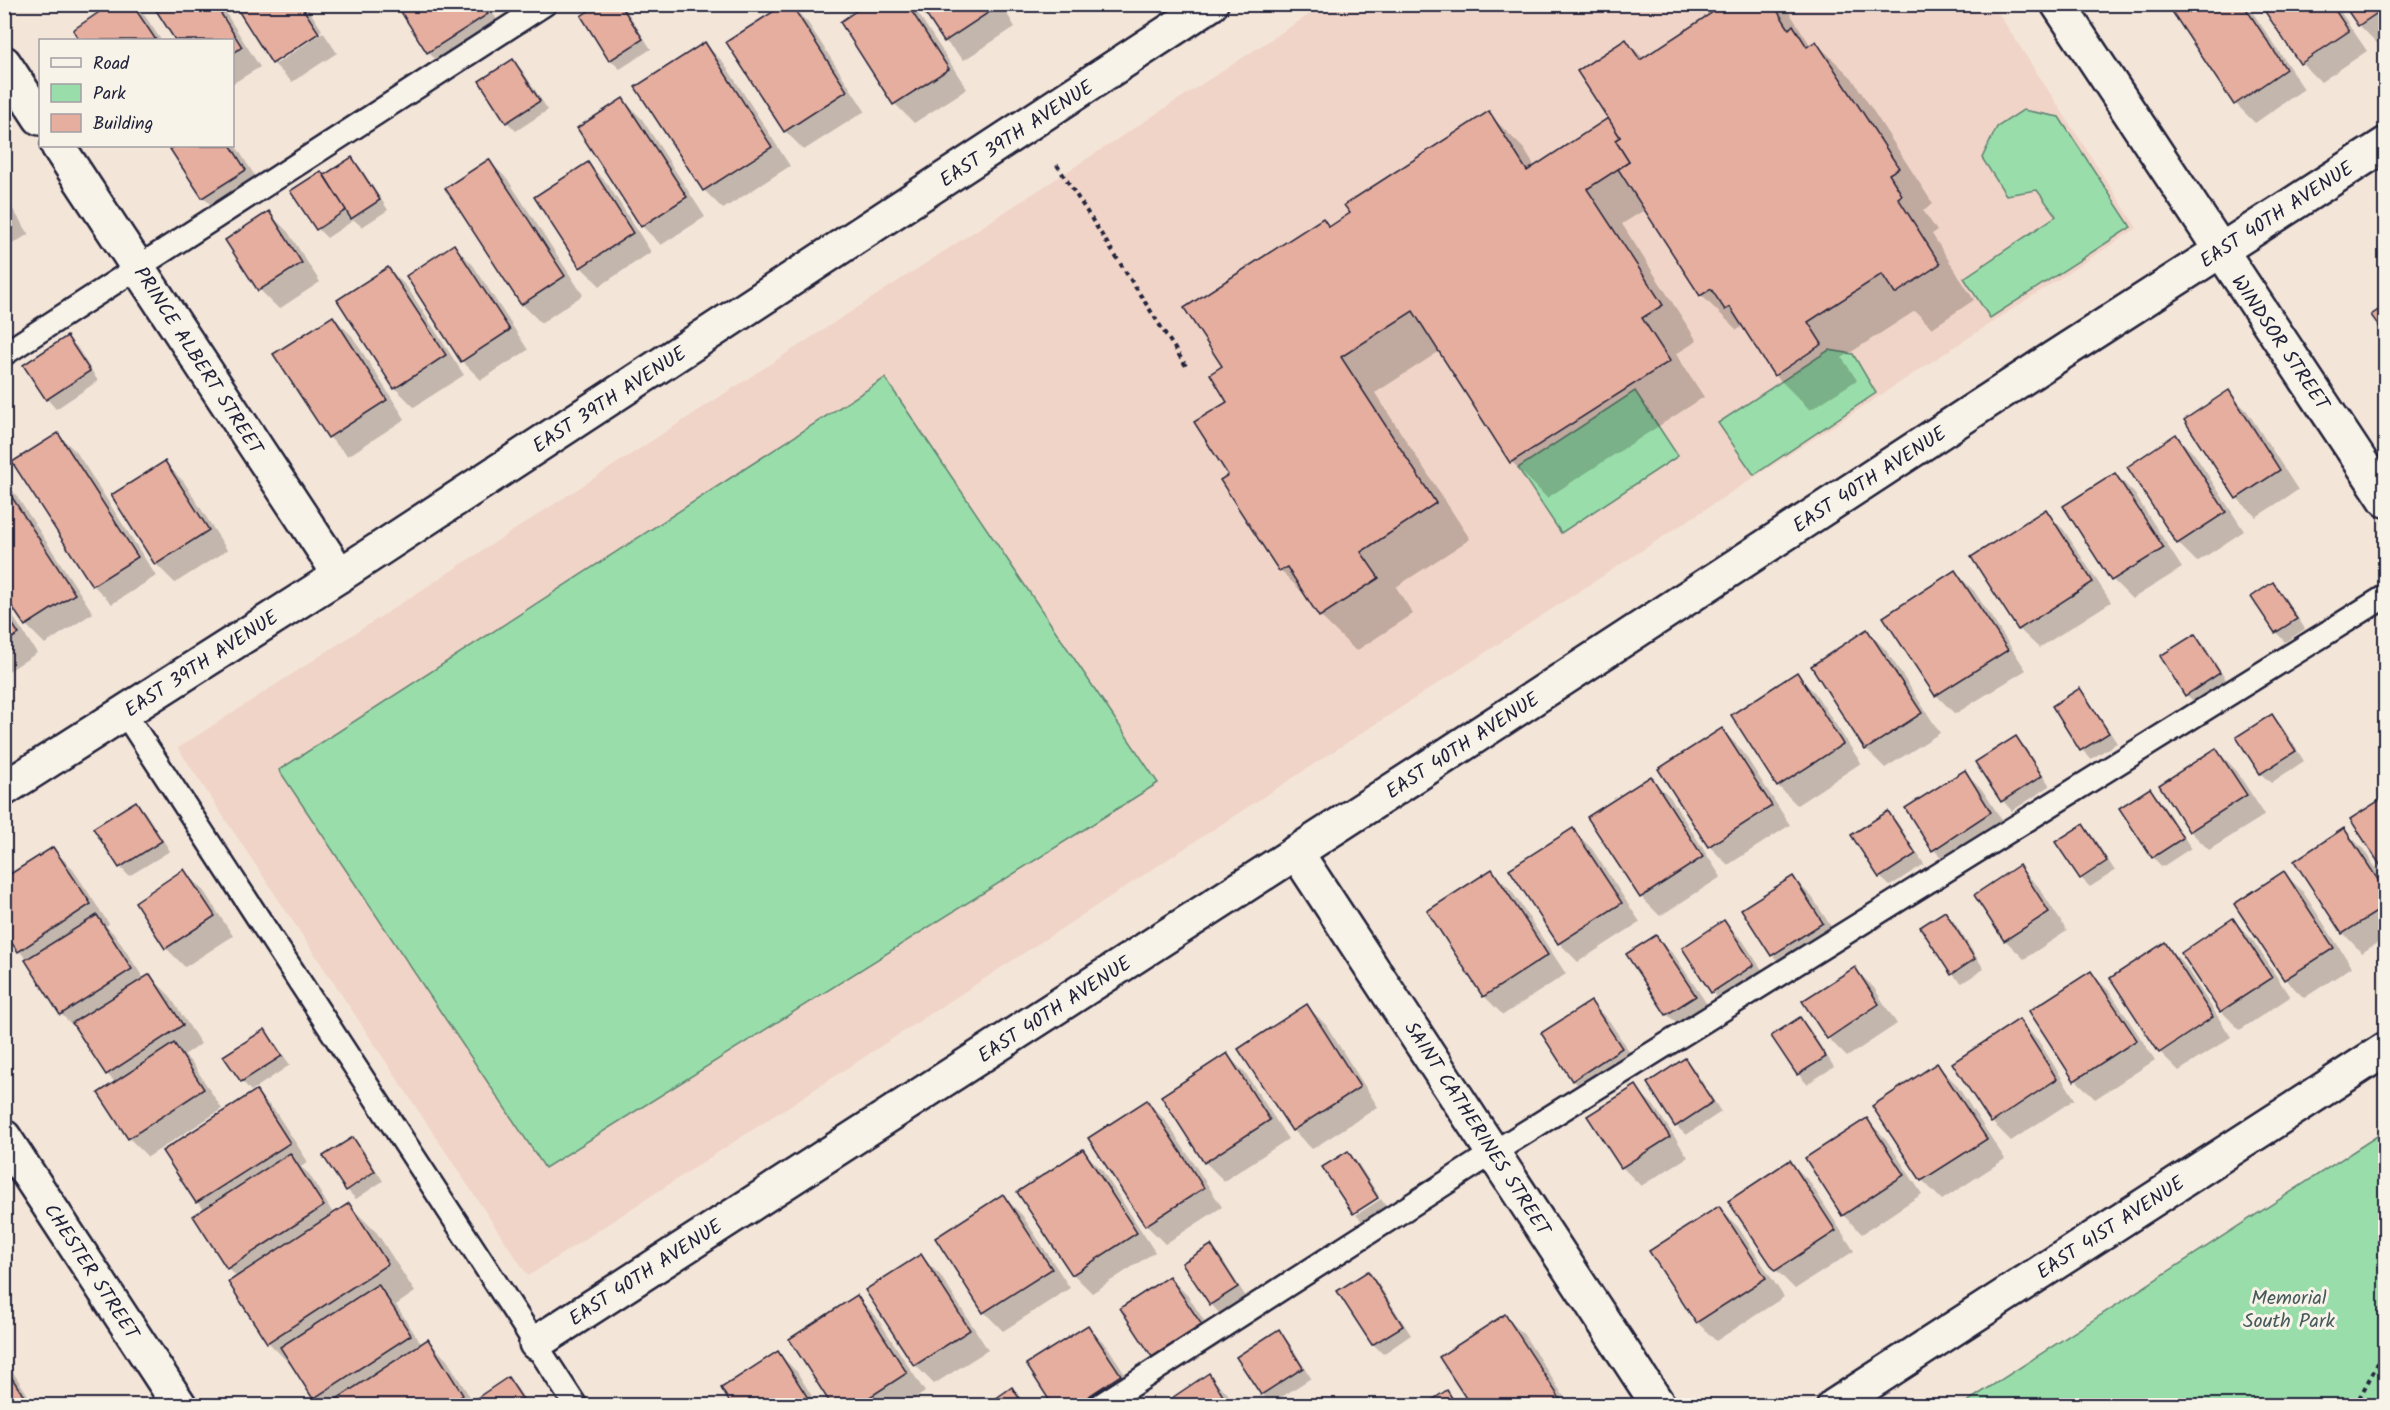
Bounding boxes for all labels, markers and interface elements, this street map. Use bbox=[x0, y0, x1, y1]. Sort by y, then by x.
legend bbox=[39, 39, 234, 147]
text: Road bbox=[93, 50, 130, 79]
street label: EAST 39TH AVENUE bbox=[934, 72, 1102, 197]
text: Park bbox=[93, 80, 126, 109]
text: Building bbox=[93, 110, 153, 139]
street label: EAST 40TH AVENUE bbox=[2194, 153, 2362, 278]
street label: PRINCE ALBERT STREET bbox=[124, 261, 272, 464]
street label: WINDSOR STREET bbox=[2222, 269, 2338, 419]
street label: EAST 39TH AVENUE bbox=[527, 338, 695, 463]
street label: EAST 40TH AVENUE bbox=[1787, 418, 1955, 543]
street label: EAST 39TH AVENUE bbox=[119, 602, 287, 727]
street label: EAST 40TH AVENUE bbox=[1380, 684, 1548, 809]
street label: EAST 40TH AVENUE bbox=[972, 948, 1140, 1073]
street label: SAINT CATHERINES STREET bbox=[1395, 1016, 1559, 1245]
street label: EAST 41ST AVENUE bbox=[2030, 1168, 2193, 1289]
street label: CHESTER STREET bbox=[34, 1198, 148, 1349]
street label: EAST 40TH AVENUE bbox=[563, 1211, 731, 1336]
park label: Memorial South Park bbox=[2243, 1283, 2336, 1338]

